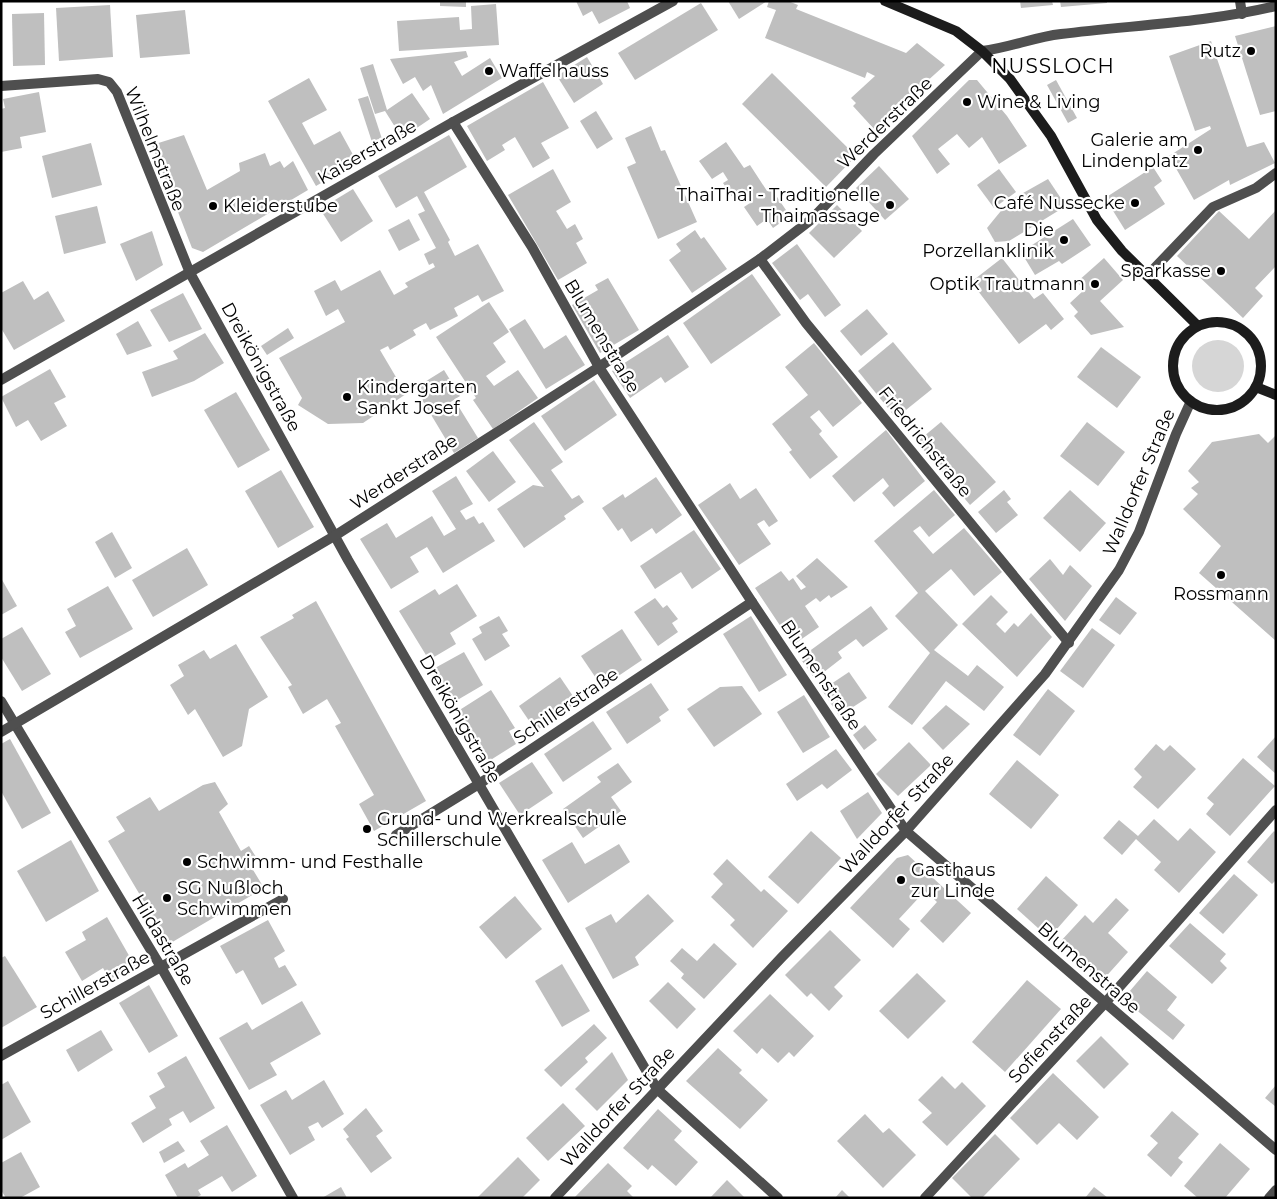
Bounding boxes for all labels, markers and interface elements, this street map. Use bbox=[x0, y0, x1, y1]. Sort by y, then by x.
place label: Rutz bbox=[1199, 40, 1241, 62]
marker: Rutz bbox=[1245, 45, 1257, 57]
district label: NUSSLOCH bbox=[991, 54, 1115, 78]
place label: Waffelhauss bbox=[499, 60, 609, 82]
marker: Waffelhauss bbox=[483, 65, 495, 77]
street label: Werderstraße bbox=[833, 72, 937, 174]
street label: Wilhelmstraße bbox=[120, 83, 190, 215]
place label: Wine & Living bbox=[977, 91, 1101, 113]
marker: Wine & Living bbox=[961, 96, 973, 108]
street label: Kaiserstraße bbox=[313, 115, 421, 189]
place label: Galerie am Lindenplatz bbox=[1081, 129, 1188, 172]
marker: Galerie am Lindenplatz bbox=[1192, 144, 1204, 156]
place label: ThaiThai - Traditionelle Thaimassage bbox=[677, 184, 880, 227]
place label: Café Nussecke bbox=[994, 192, 1125, 214]
place label: Kleiderstube bbox=[223, 195, 338, 217]
marker: Café Nussecke bbox=[1129, 197, 1141, 209]
marker: ThaiThai - Traditionelle Thaimassage bbox=[884, 199, 896, 211]
marker: Kleiderstube bbox=[207, 200, 219, 212]
place label: Die Porzellanklinik bbox=[922, 219, 1054, 262]
marker: Die Porzellanklinik bbox=[1058, 234, 1070, 246]
place label: Sparkasse bbox=[1120, 260, 1211, 282]
marker: Sparkasse bbox=[1215, 265, 1227, 277]
place label: Optik Trautmann bbox=[929, 273, 1085, 295]
street label: Blumenstraße bbox=[559, 275, 645, 397]
marker: Optik Trautmann bbox=[1089, 278, 1101, 290]
street label: Dreikönigstraße bbox=[216, 298, 306, 436]
place label: Kindergarten Sankt Josef bbox=[357, 376, 477, 419]
street label: Friedrichstraße bbox=[874, 382, 977, 502]
marker: Kindergarten Sankt Josef bbox=[341, 391, 353, 403]
street label: Walldorfer Straße bbox=[1098, 405, 1180, 559]
street label: Werderstraße bbox=[346, 429, 462, 515]
marker: Rossmann bbox=[1215, 569, 1227, 581]
place label: Rossmann bbox=[1173, 583, 1269, 605]
street label: Blumenstraße bbox=[776, 615, 866, 735]
street label: Dreikönigstraße bbox=[414, 651, 506, 787]
street label: Schillerstraße bbox=[509, 663, 623, 749]
street label: Walldorfer Straße bbox=[835, 749, 959, 879]
place label: Grund- und Werkrealschule Schillerschule bbox=[377, 808, 627, 851]
marker: Grund- und Werkrealschule Schillerschule bbox=[361, 823, 373, 835]
place label: Schwimm- und Festhalle bbox=[197, 851, 423, 873]
marker: Schwimm- und Festhalle bbox=[181, 856, 193, 868]
place label: Gasthaus zur Linde bbox=[911, 859, 996, 902]
marker: Gasthaus zur Linde bbox=[895, 874, 907, 886]
place label: SG Nußloch Schwimmen bbox=[177, 877, 292, 920]
street label: Hildastraße bbox=[127, 890, 199, 990]
marker: SG Nußloch Schwimmen bbox=[161, 892, 173, 904]
street label: Blumenstraße bbox=[1033, 917, 1145, 1019]
street label: Schillerstraße bbox=[36, 946, 154, 1024]
street label: Sofienstraße bbox=[1004, 990, 1096, 1088]
street label: Walldorfer Straße bbox=[556, 1042, 680, 1172]

